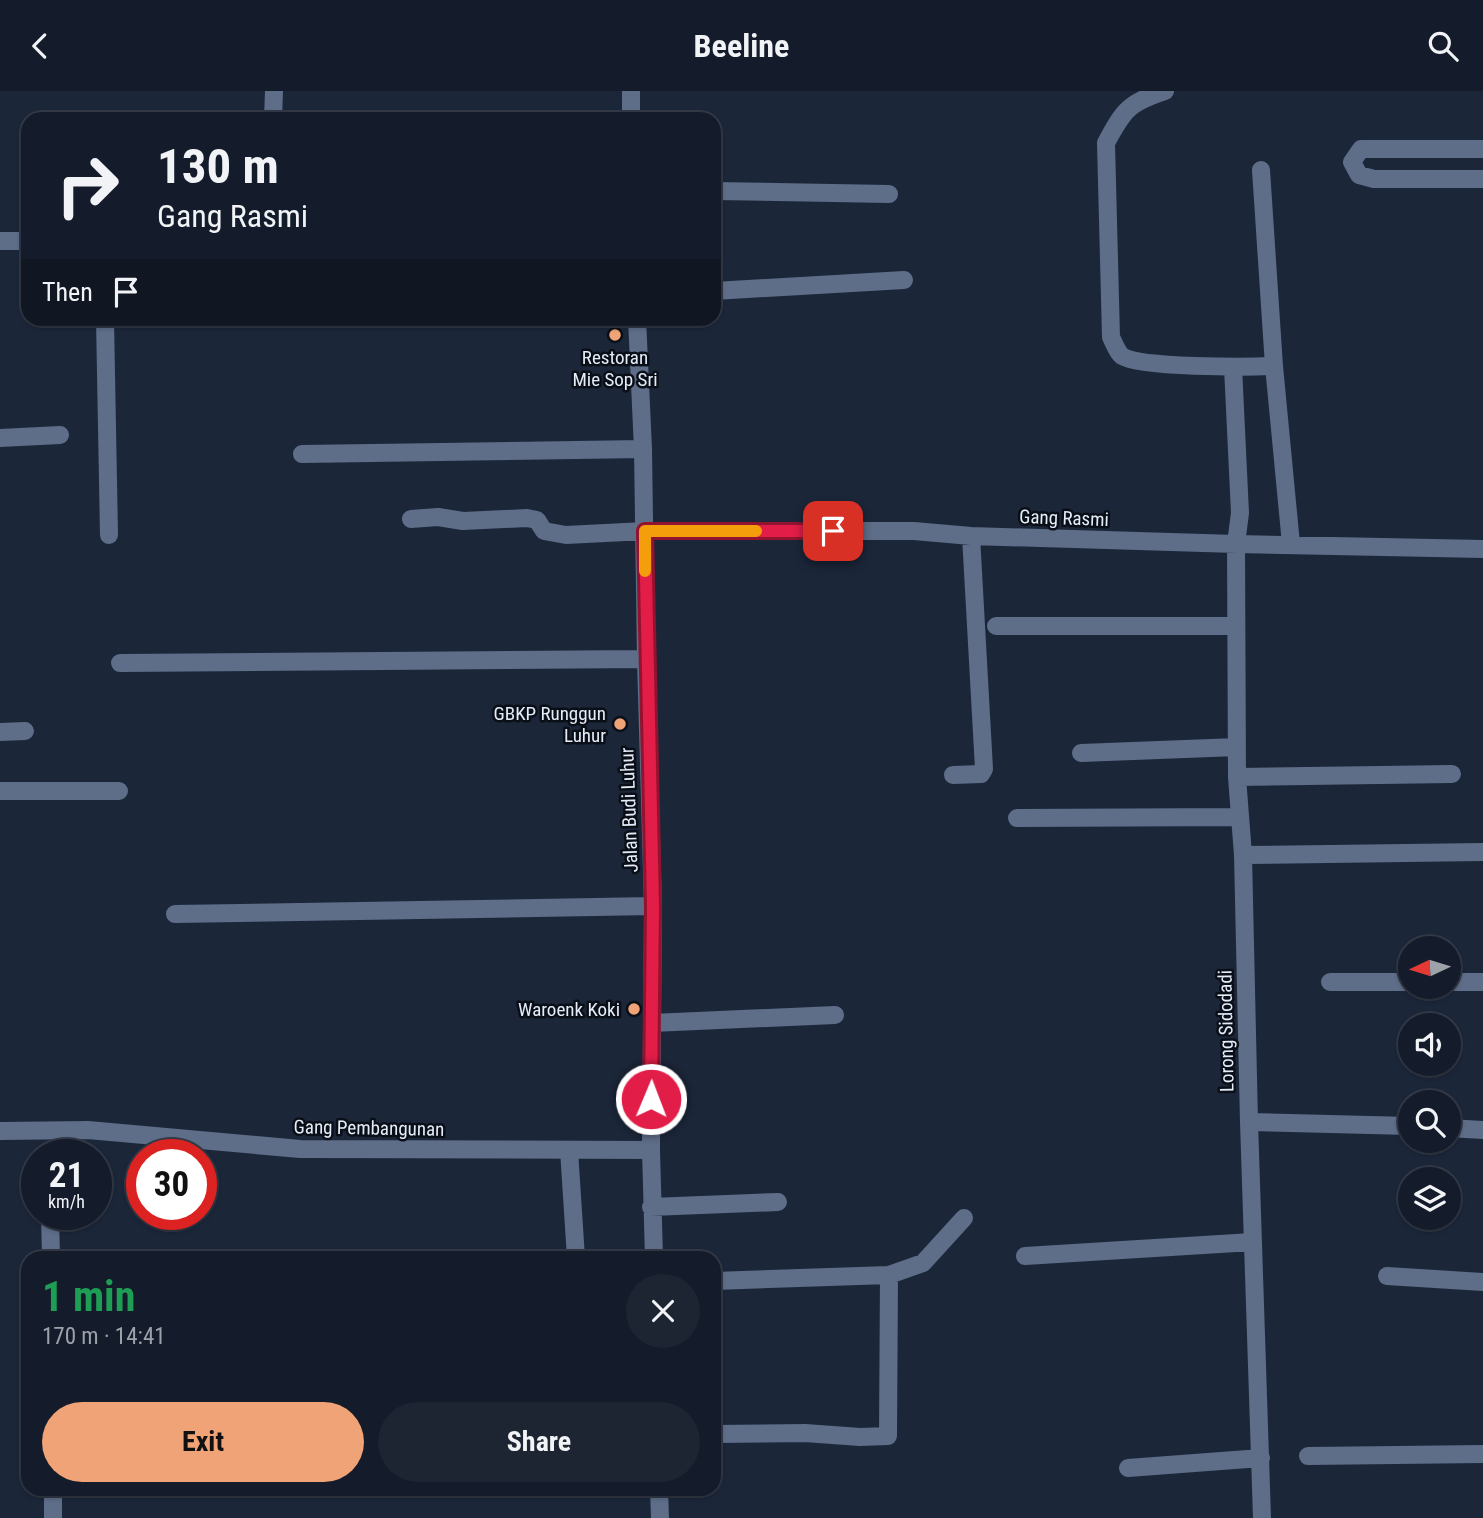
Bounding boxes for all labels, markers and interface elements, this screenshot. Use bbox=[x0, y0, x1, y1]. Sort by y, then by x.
icon: back bbox=[21, 27, 59, 65]
text: Beeline bbox=[694, 27, 789, 65]
icon: search bbox=[1424, 27, 1462, 65]
text: 130 m bbox=[157, 138, 279, 195]
icon: right bbox=[42, 140, 133, 231]
text: Gang Rasmi bbox=[157, 197, 308, 235]
icon: arrive bbox=[107, 273, 145, 311]
text: Then bbox=[42, 277, 93, 307]
marker: Restoran Mie Sop Sri bbox=[607, 327, 623, 343]
place label: Restoran Mie Sop Sri bbox=[572, 346, 658, 391]
pin bbox=[803, 501, 863, 561]
street label: Gang Rasmi bbox=[1019, 505, 1109, 531]
icon: arrive bbox=[814, 512, 852, 550]
place label: GBKP Runggun Luhur bbox=[494, 702, 606, 747]
marker: GBKP Runggun Luhur bbox=[612, 716, 628, 732]
street label: Jalan Budi Luhur bbox=[615, 747, 643, 873]
north arrow bbox=[1398, 936, 1461, 999]
map controls bbox=[1398, 936, 1461, 1230]
street label: Lorong Sidodadi bbox=[1213, 970, 1239, 1092]
place label: Waroenk Koki bbox=[518, 998, 620, 1021]
marker: Waroenk Koki bbox=[626, 1001, 642, 1017]
button: sound bbox=[1398, 1013, 1461, 1076]
position arrow bbox=[614, 1062, 688, 1136]
button: search bbox=[1398, 1090, 1461, 1153]
street label: Gang Pembangunan bbox=[293, 1115, 445, 1141]
speed limit sign: 30 bbox=[126, 1139, 217, 1230]
text: 21 bbox=[49, 1155, 84, 1196]
button: layers bbox=[1398, 1167, 1461, 1230]
text: km/h bbox=[48, 1191, 85, 1212]
text: 1 min bbox=[42, 1272, 135, 1321]
button: close bbox=[626, 1274, 700, 1348]
text: 170 m · 14:41 bbox=[42, 1323, 166, 1350]
button: Exit bbox=[42, 1402, 364, 1482]
button: Share bbox=[378, 1402, 700, 1482]

